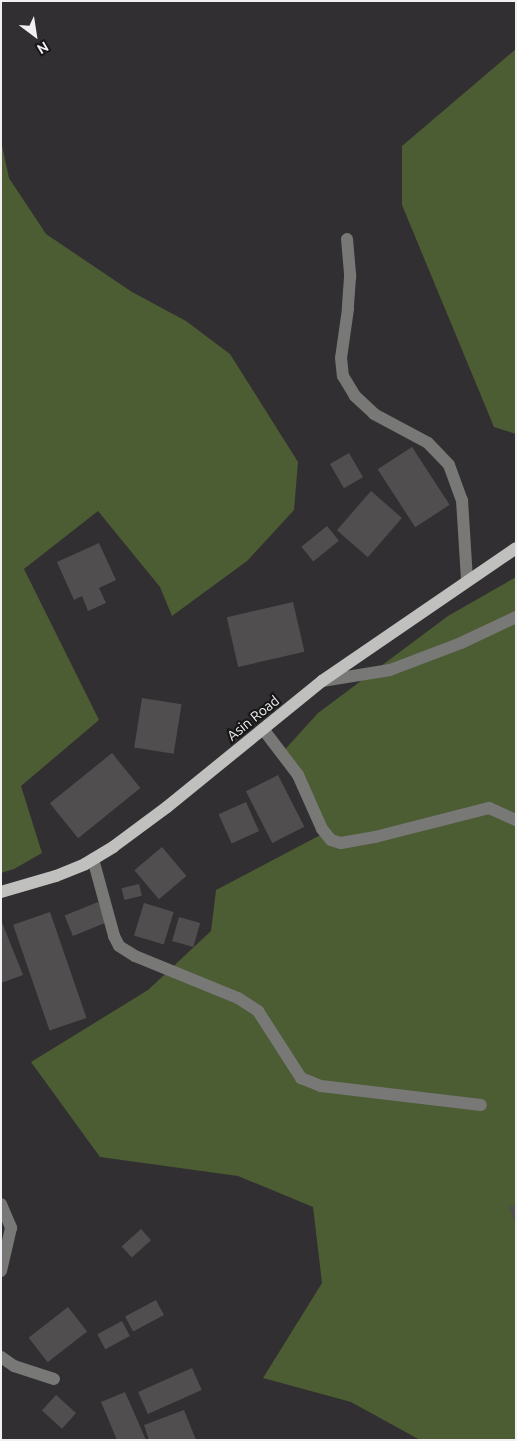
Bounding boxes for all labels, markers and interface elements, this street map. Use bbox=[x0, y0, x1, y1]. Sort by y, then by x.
north arrow bbox=[10, 10, 60, 60]
text: N bbox=[34, 38, 51, 57]
street label: Asin Road bbox=[224, 692, 282, 744]

